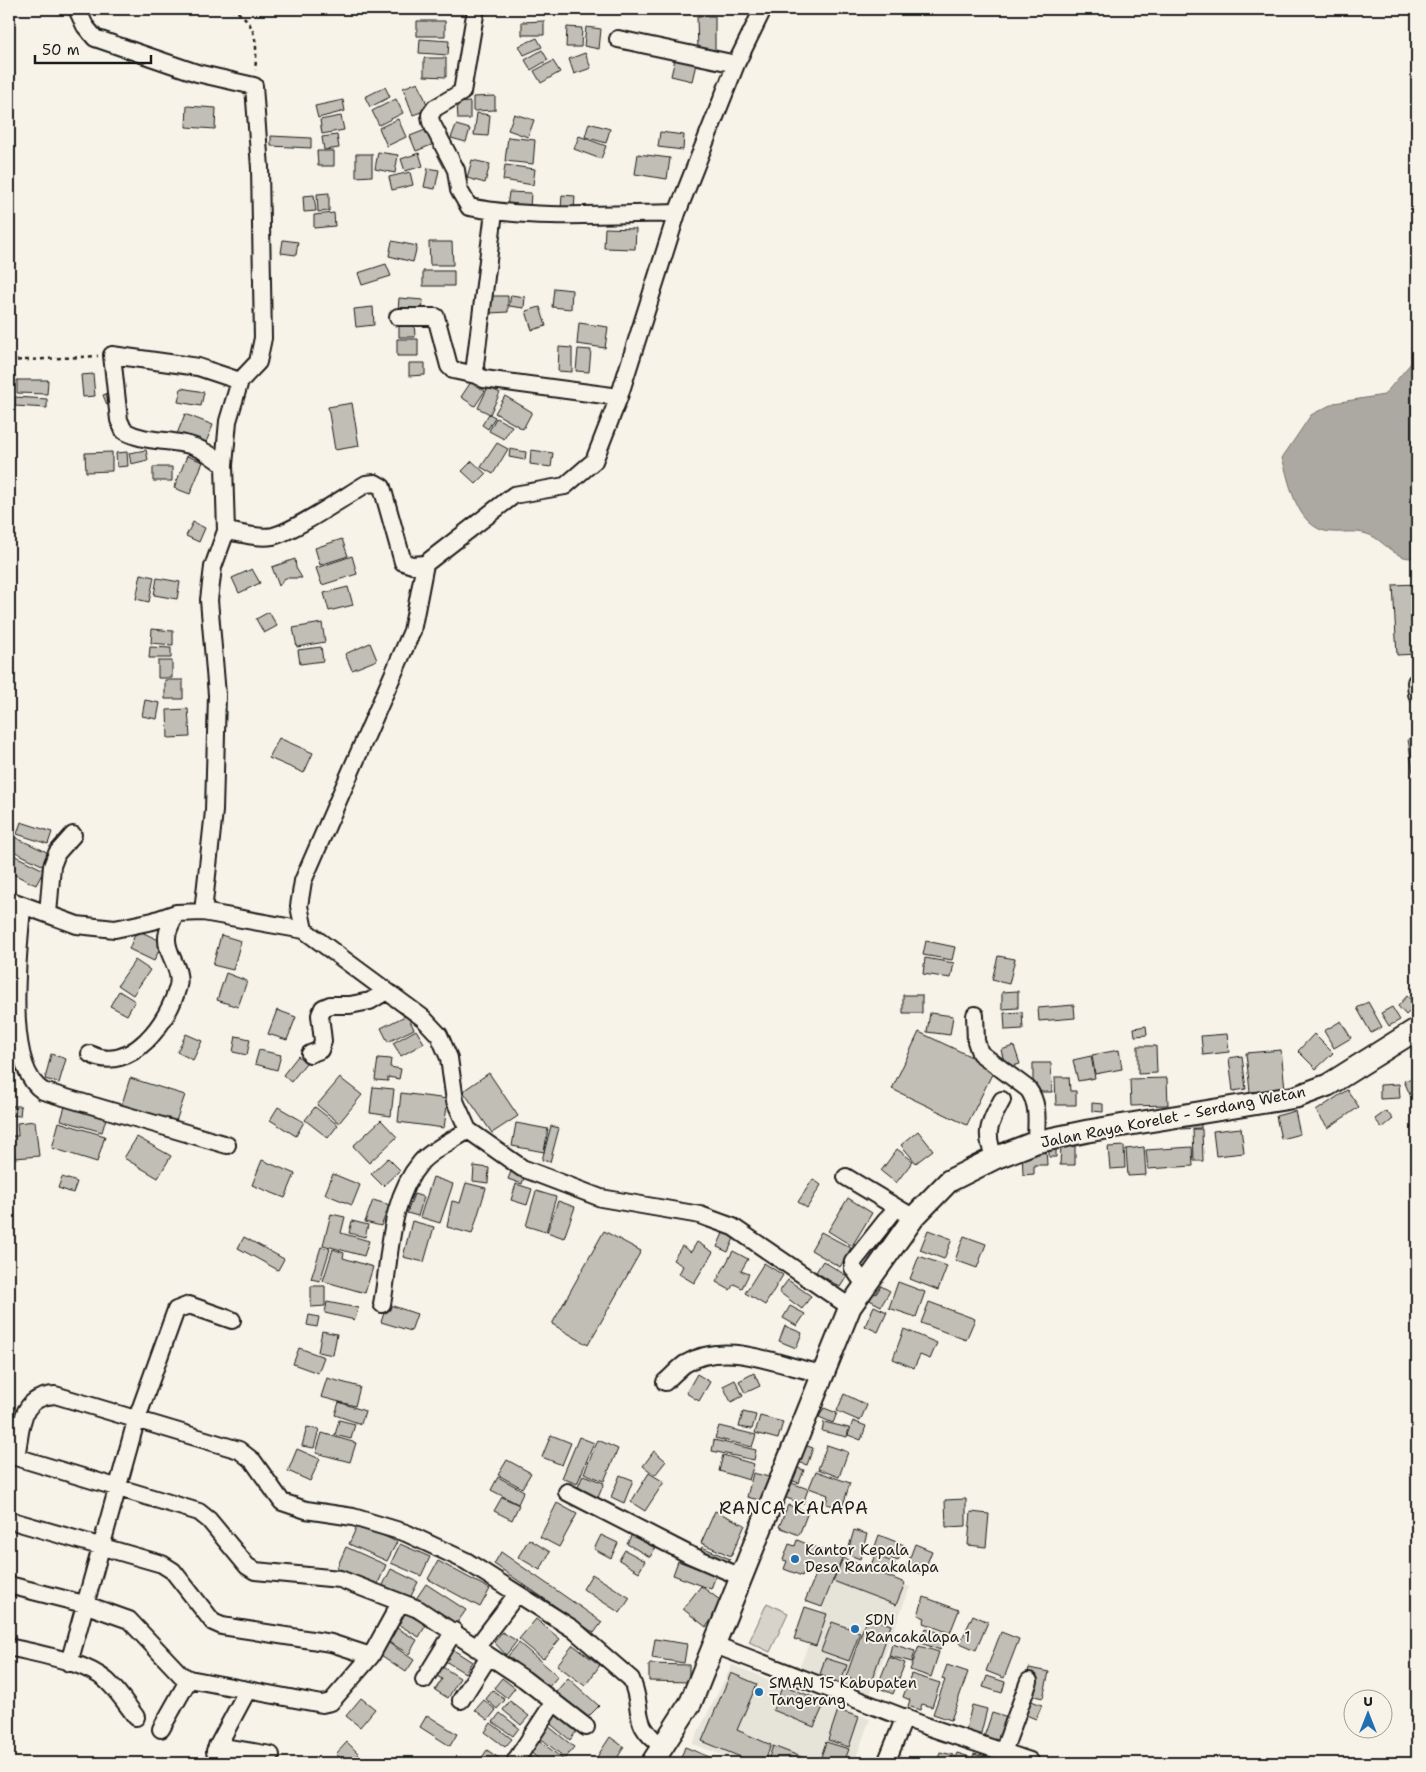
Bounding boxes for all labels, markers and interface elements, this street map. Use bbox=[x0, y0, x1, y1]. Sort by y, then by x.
scale bar bbox=[35, 32, 151, 64]
text: 50 m bbox=[42, 40, 80, 60]
street label: Jalan Raya Korelet - Serdang Wetan bbox=[1039, 1081, 1307, 1153]
district label: RANCA KALAPA bbox=[719, 1496, 869, 1520]
place label: Kantor Kepala Desa Rancakalapa bbox=[805, 1540, 939, 1577]
marker: Kantor Kepala Desa Rancakalapa bbox=[789, 1553, 801, 1565]
place label: SDN Rancakalapa 1 bbox=[865, 1610, 970, 1647]
marker: SDN Rancakalapa 1 bbox=[849, 1623, 861, 1635]
place label: SMAN 15 Kabupaten Tangerang bbox=[769, 1673, 917, 1710]
marker: SMAN 15 Kabupaten Tangerang bbox=[753, 1686, 765, 1698]
north arrow bbox=[1344, 1690, 1394, 1740]
text: U bbox=[1363, 1692, 1373, 1710]

